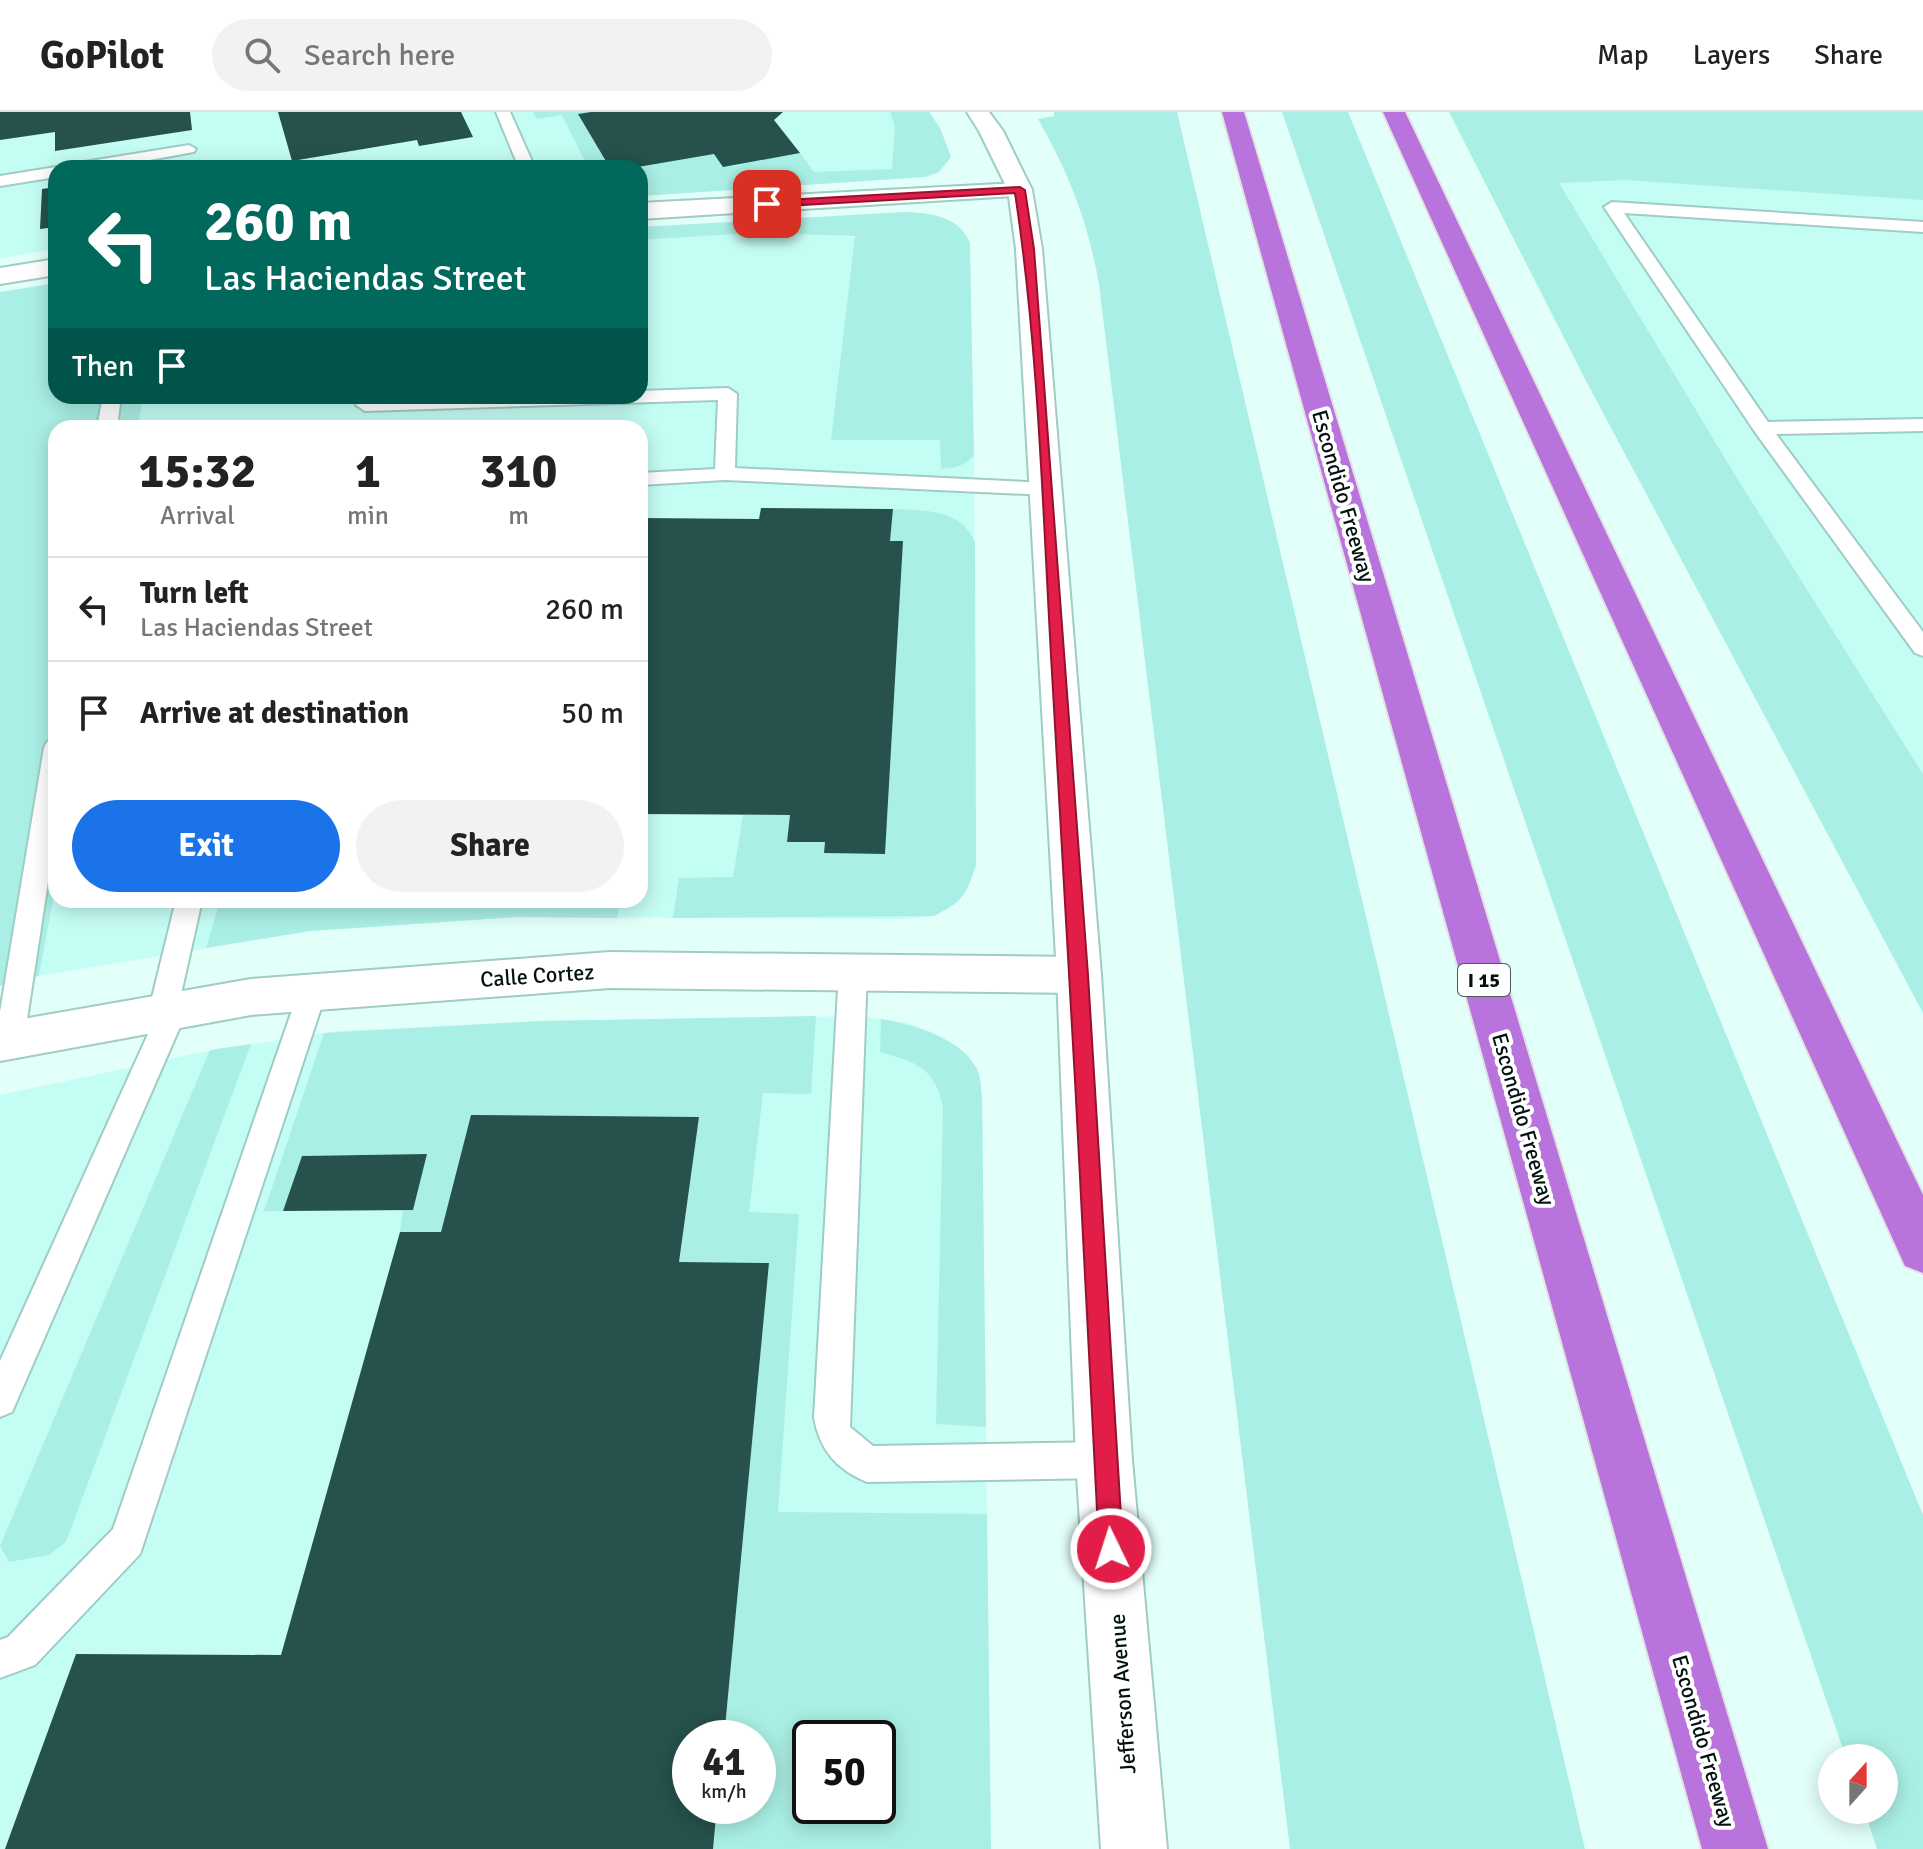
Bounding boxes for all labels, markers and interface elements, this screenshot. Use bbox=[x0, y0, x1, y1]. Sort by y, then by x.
search box bbox=[212, 19, 772, 91]
text: GoPilot bbox=[40, 32, 164, 79]
icon: search bbox=[240, 33, 284, 77]
text: Search here bbox=[304, 37, 455, 74]
text: Map bbox=[1597, 38, 1649, 72]
text: Layers bbox=[1693, 38, 1770, 72]
text: Share bbox=[1814, 38, 1883, 72]
pin bbox=[733, 170, 801, 238]
icon: arrive bbox=[745, 182, 789, 226]
text: 260 m bbox=[204, 187, 352, 256]
icon: left bbox=[72, 192, 176, 296]
text: Las Haciendas Street bbox=[204, 256, 526, 301]
icon: arrive bbox=[150, 344, 194, 388]
text: Then bbox=[72, 348, 134, 385]
street label: Escondido Freeway bbox=[1306, 407, 1381, 586]
text: 15:32 bbox=[139, 442, 256, 501]
text: 1 bbox=[355, 442, 381, 501]
text: 310 bbox=[480, 442, 557, 501]
text: Arrival bbox=[160, 500, 235, 532]
text: min bbox=[347, 500, 389, 532]
text: m bbox=[508, 500, 529, 532]
text: Turn left bbox=[140, 575, 249, 612]
icon: left bbox=[72, 587, 116, 631]
text: 260 m bbox=[545, 591, 624, 628]
text: Las Haciendas Street bbox=[140, 612, 373, 644]
icon: arrive bbox=[72, 691, 116, 735]
text: Arrive at destination bbox=[140, 695, 409, 732]
text: 50 m bbox=[561, 695, 624, 732]
button: Exit bbox=[72, 800, 340, 892]
button: Share bbox=[356, 800, 624, 892]
street label: Calle Cortez bbox=[479, 958, 595, 993]
road number: I 15 bbox=[1458, 964, 1510, 996]
street label: Escondido Freeway bbox=[1486, 1030, 1561, 1209]
position arrow bbox=[1069, 1507, 1153, 1591]
street label: Jefferson Avenue bbox=[1103, 1613, 1142, 1775]
street label: Escondido Freeway bbox=[1666, 1652, 1741, 1831]
speed limit sign: 50 bbox=[792, 1720, 896, 1824]
text: 41 bbox=[702, 1737, 746, 1787]
north arrow bbox=[1818, 1744, 1898, 1824]
map controls bbox=[1818, 1744, 1898, 1824]
text: km/h bbox=[701, 1779, 747, 1804]

